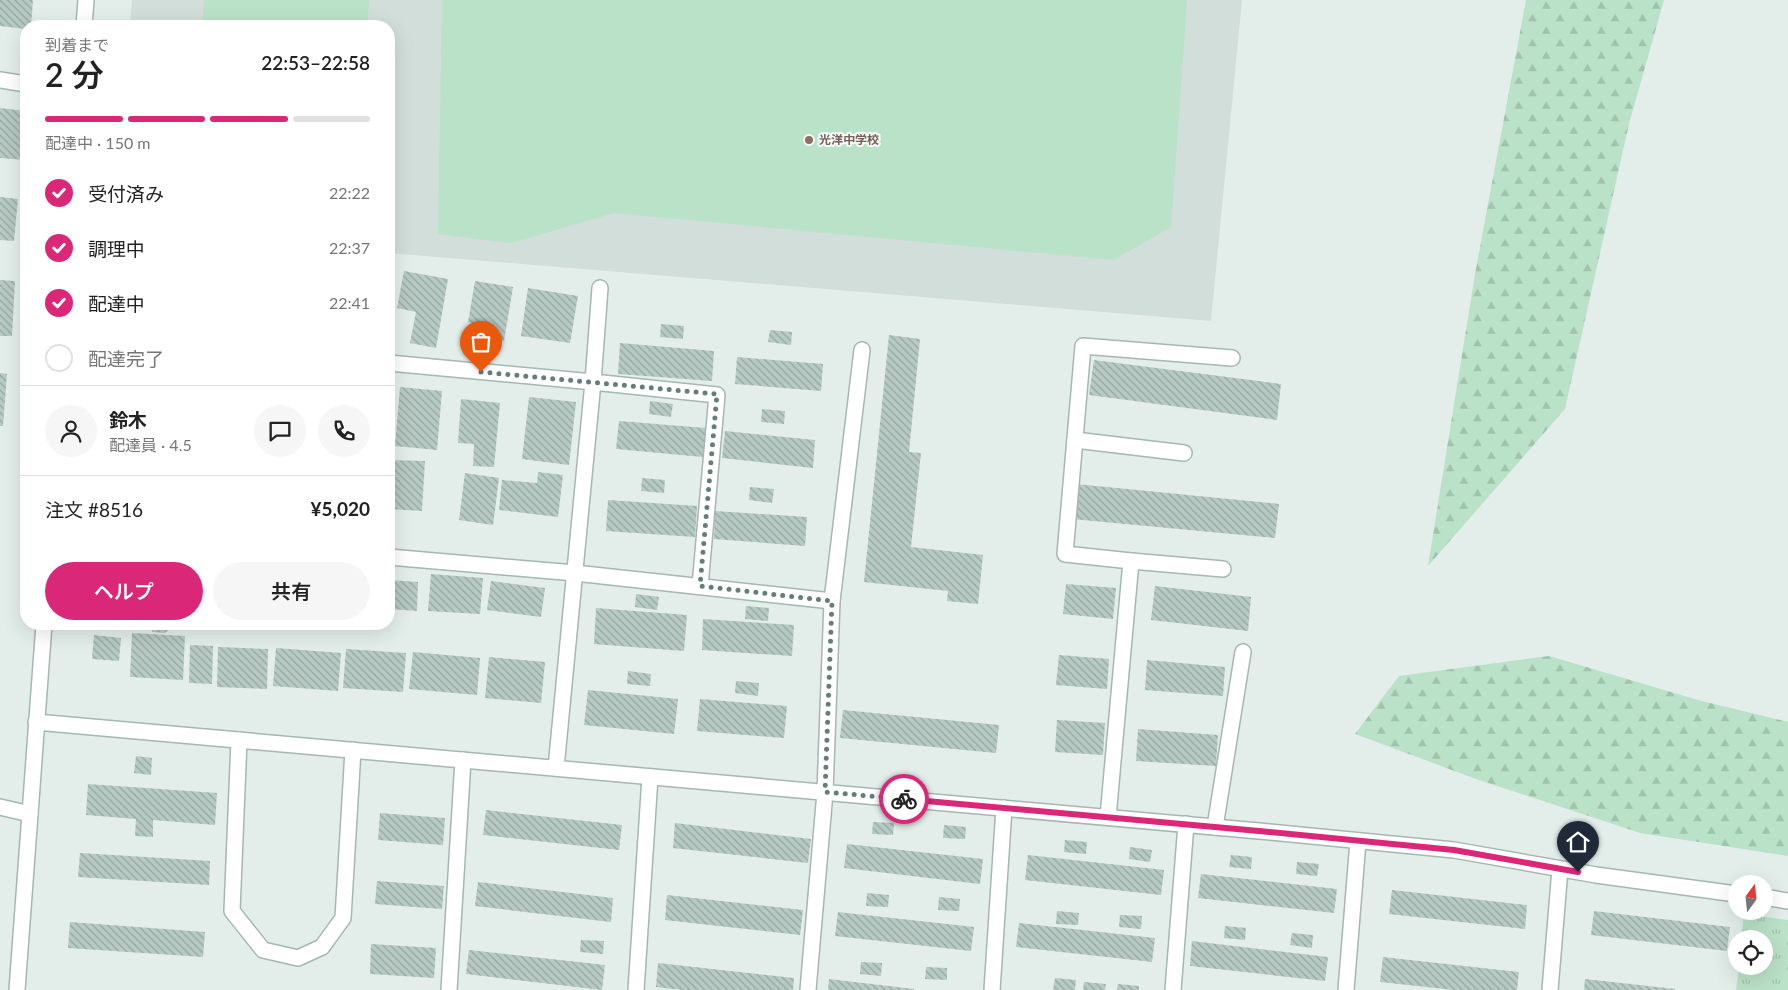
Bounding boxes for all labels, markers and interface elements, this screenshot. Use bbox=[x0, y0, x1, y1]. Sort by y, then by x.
text: 到着まで bbox=[45, 35, 109, 54]
text: 22:53–22:58 bbox=[261, 51, 370, 74]
text: 2 分 bbox=[45, 55, 104, 94]
place label: 光洋中学校 bbox=[819, 132, 879, 147]
text: 配達中 · 150 m bbox=[45, 133, 150, 152]
marker: 光洋中学校 bbox=[803, 134, 815, 146]
icon: check bbox=[45, 179, 73, 207]
text: 受付済み bbox=[88, 182, 164, 205]
text: 22:22 bbox=[329, 183, 370, 202]
icon: check bbox=[45, 234, 73, 262]
text: 調理中 bbox=[88, 237, 145, 260]
text: 22:37 bbox=[329, 238, 370, 257]
icon: check bbox=[45, 289, 73, 317]
text: 配達中 bbox=[88, 292, 145, 315]
text: 22:41 bbox=[329, 293, 370, 312]
pin bbox=[460, 321, 502, 372]
icon: bag bbox=[467, 328, 495, 356]
text: 配達完了 bbox=[88, 347, 164, 370]
button: person bbox=[45, 405, 97, 457]
button: chat bbox=[254, 405, 306, 457]
button: phone bbox=[318, 405, 370, 457]
text: 鈴木 bbox=[109, 408, 147, 431]
text: 配達員 · 4.5 bbox=[109, 435, 192, 454]
text: ¥5,020 bbox=[310, 497, 370, 520]
text: 注文 #8516 bbox=[45, 498, 143, 521]
button: ヘルプ bbox=[45, 562, 203, 620]
button: 共有 bbox=[213, 562, 370, 620]
courier bbox=[879, 774, 929, 824]
icon: bike bbox=[890, 785, 918, 813]
pin bbox=[1557, 821, 1599, 872]
icon: home bbox=[1564, 828, 1592, 856]
north arrow bbox=[1728, 875, 1772, 920]
map controls bbox=[1728, 875, 1773, 975]
button: locate bbox=[1728, 930, 1773, 975]

